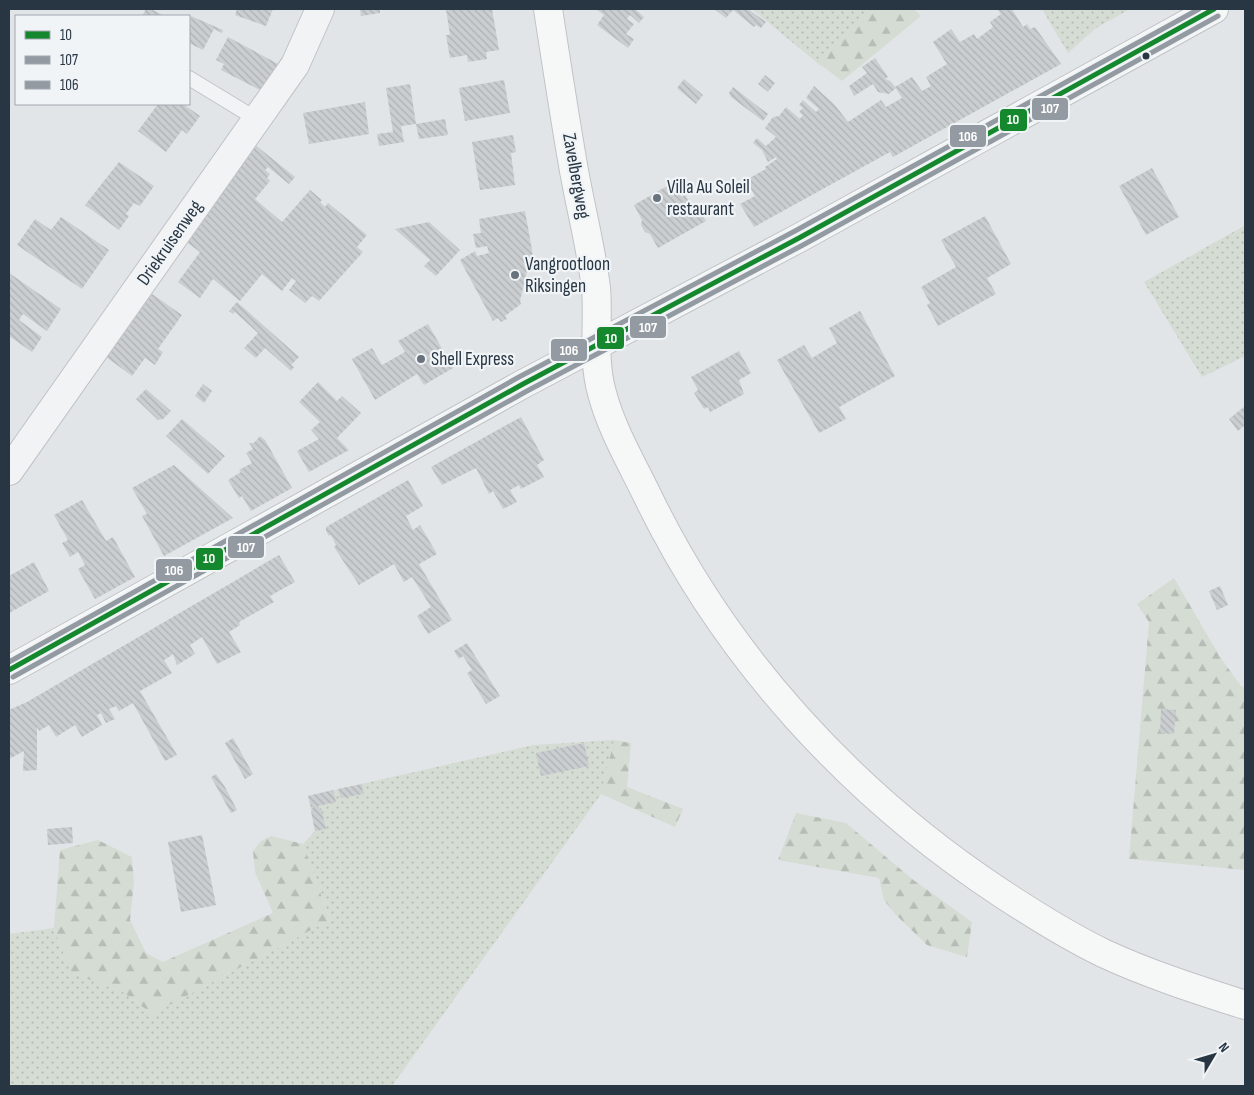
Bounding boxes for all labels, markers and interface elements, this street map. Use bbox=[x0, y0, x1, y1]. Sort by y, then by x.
legend bbox=[15, 15, 190, 105]
text: 10 bbox=[60, 26, 72, 45]
text: 107 bbox=[60, 51, 78, 70]
unlabelled marker bbox=[1141, 51, 1151, 61]
text: 106 bbox=[60, 76, 79, 95]
line badge: 107 bbox=[1031, 97, 1069, 121]
text: 107 bbox=[1041, 100, 1060, 117]
line badge: 10 bbox=[999, 108, 1028, 132]
text: 10 bbox=[1007, 111, 1019, 128]
line badge: 106 bbox=[949, 124, 987, 148]
text: 106 bbox=[959, 128, 978, 145]
street label: Zavelbergweg bbox=[557, 131, 595, 221]
place label: Villa Au Soleil restaurant bbox=[667, 176, 750, 221]
marker: Villa Au Soleil restaurant bbox=[651, 192, 663, 204]
street label: Driekruisenweg bbox=[132, 196, 208, 290]
place label: Vangrootloon Riksingen bbox=[525, 253, 610, 298]
marker: Vangrootloon Riksingen bbox=[509, 269, 521, 281]
line badge: 107 bbox=[629, 315, 667, 339]
text: 107 bbox=[639, 319, 658, 336]
line badge: 10 bbox=[596, 326, 625, 350]
text: 10 bbox=[605, 330, 617, 347]
line badge: 106 bbox=[550, 338, 588, 362]
text: 106 bbox=[560, 342, 579, 359]
place label: Shell Express bbox=[431, 348, 514, 371]
marker: Shell Express bbox=[415, 353, 427, 365]
line badge: 107 bbox=[227, 535, 265, 559]
text: 107 bbox=[237, 539, 256, 556]
line badge: 10 bbox=[195, 547, 224, 571]
text: 10 bbox=[203, 550, 215, 567]
line badge: 106 bbox=[155, 558, 193, 582]
text: 106 bbox=[165, 562, 184, 579]
north arrow bbox=[1189, 1030, 1239, 1080]
text: N bbox=[1215, 1039, 1233, 1055]

